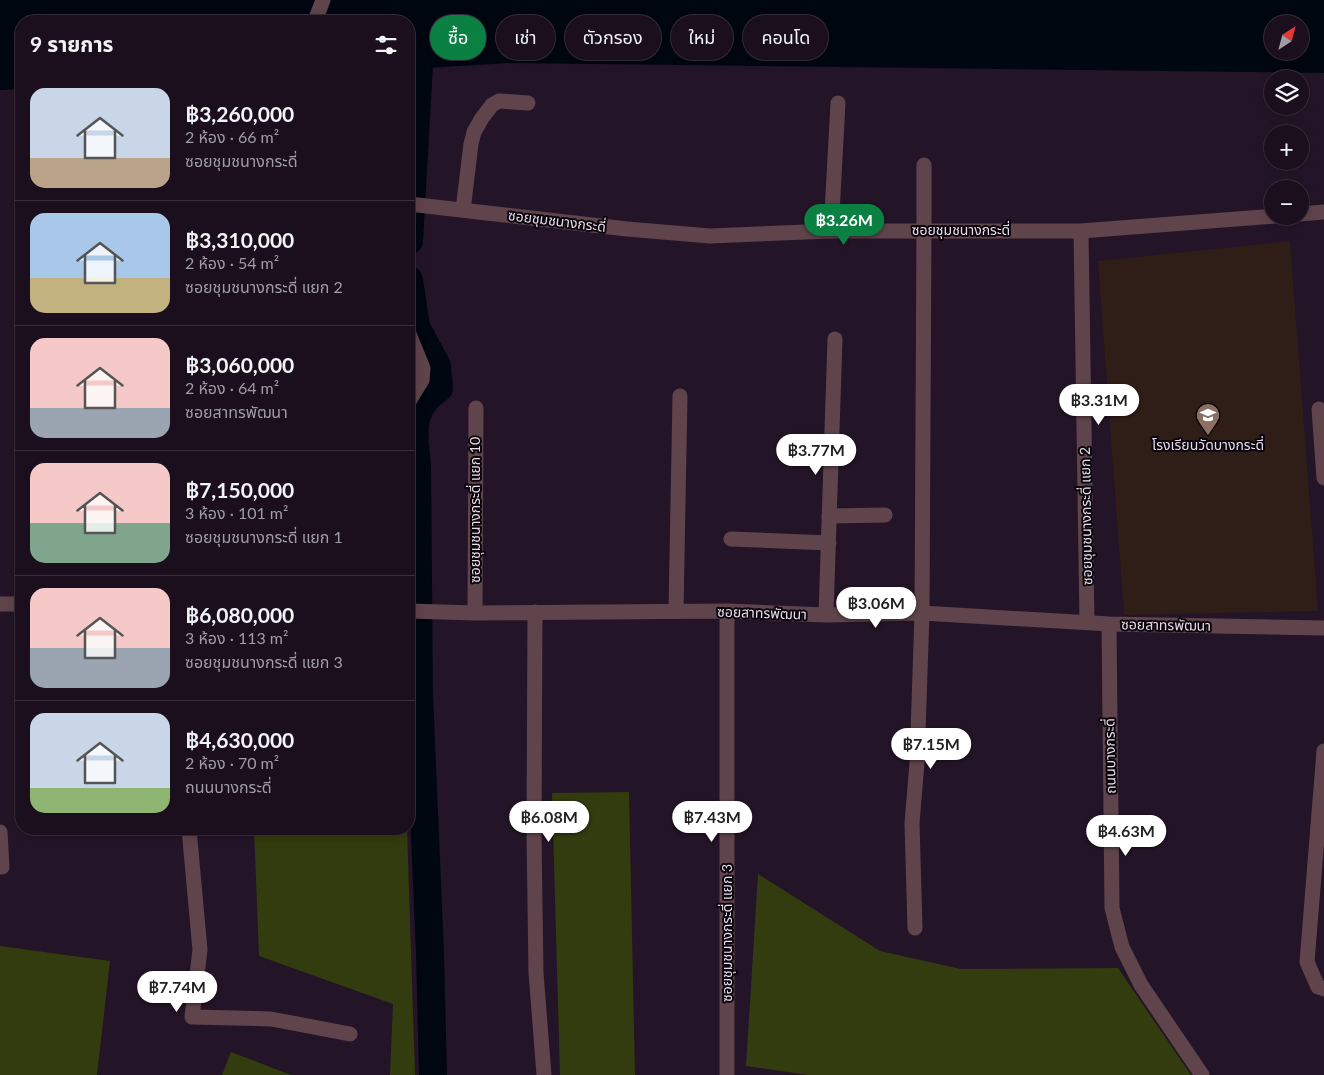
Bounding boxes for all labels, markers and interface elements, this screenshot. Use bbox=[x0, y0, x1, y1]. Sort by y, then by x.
chip: ซื้อ bbox=[430, 15, 486, 60]
chip: เช่า bbox=[496, 15, 555, 60]
chip: ตัวกรอง bbox=[565, 15, 661, 60]
chip: ใหม่ bbox=[671, 15, 733, 60]
chip: คอนโด bbox=[743, 15, 828, 60]
north arrow bbox=[1264, 15, 1309, 60]
map controls bbox=[1264, 15, 1309, 225]
text: 9 รายการ bbox=[30, 31, 113, 56]
icon: filters bbox=[372, 31, 400, 59]
button: layers bbox=[1264, 70, 1309, 115]
text: ฿3,260,000 bbox=[185, 101, 294, 126]
icon: home bbox=[70, 108, 130, 168]
button: + bbox=[1264, 125, 1309, 170]
text: 2 ห้อง · 66 m² bbox=[185, 127, 279, 146]
text: ซอยชุมชนางกระดี่ bbox=[185, 151, 298, 170]
button: − bbox=[1264, 180, 1309, 225]
pin: ฿3.26M bbox=[803, 204, 885, 246]
street label: ซอยชุมชนางกระดี่ bbox=[507, 205, 607, 236]
text: ฿3.26M bbox=[815, 210, 873, 229]
street label: ซอยชุมชนางกระดี่ bbox=[912, 220, 1010, 239]
text: ฿3,310,000 bbox=[185, 227, 294, 252]
icon: home bbox=[70, 233, 130, 293]
text: 2 ห้อง · 54 m² bbox=[185, 253, 279, 272]
text: ซอยชุมชนางกระดี่ แยก 2 bbox=[185, 277, 343, 296]
text: ฿3,060,000 bbox=[185, 352, 294, 377]
icon: home bbox=[70, 358, 130, 418]
text: 2 ห้อง · 64 m² bbox=[185, 378, 279, 397]
pin: ฿3.31M bbox=[1058, 384, 1140, 426]
text: ฿3.31M bbox=[1070, 390, 1128, 409]
text: ซอยสาทรพัฒนา bbox=[185, 402, 288, 421]
school or university icon: โรงเรียนวัดบางกระดี่ bbox=[1195, 402, 1221, 436]
pin: ฿3.77M bbox=[775, 434, 857, 476]
place label: โรงเรียนวัดบางกระดี่ bbox=[1152, 435, 1264, 453]
street label: ซอยชุมชนางกระดี่ แยก 10 bbox=[465, 437, 484, 583]
text: ฿3.77M bbox=[787, 440, 845, 459]
street label: ซอยชุมชนางกระดี่ แยก 2 bbox=[1075, 447, 1096, 585]
text: ฿7,150,000 bbox=[185, 477, 294, 502]
icon: home bbox=[70, 483, 130, 543]
text: 3 ห้อง · 101 m² bbox=[185, 503, 288, 522]
text: ซอยชุมชนางกระดี่ แยก 1 bbox=[185, 527, 343, 546]
pin: ฿3.06M bbox=[835, 586, 917, 629]
text: ฿3.06M bbox=[847, 593, 905, 612]
text: ฿6,080,000 bbox=[185, 602, 294, 627]
street label: ซอยสาทรพัฒนา bbox=[717, 602, 807, 623]
icon: home bbox=[70, 608, 130, 668]
street label: ซอยสาทรพัฒนา bbox=[1121, 615, 1211, 634]
text: 3 ห้อง · 113 m² bbox=[185, 628, 288, 647]
text: ซอยชุมชนางกระดี่ แยก 3 bbox=[185, 652, 343, 671]
street label: ถนนบางกระดี่ bbox=[1099, 718, 1119, 794]
text: ฿4,630,000 bbox=[185, 727, 294, 752]
pin: ฿7.15M bbox=[890, 728, 972, 770]
icon: home bbox=[70, 733, 130, 793]
text: ฿7.15M bbox=[902, 734, 960, 753]
text: 2 ห้อง · 70 m² bbox=[185, 753, 279, 772]
text: ถนนบางกระดี่ bbox=[185, 777, 272, 796]
pin: ฿6.08M bbox=[508, 800, 590, 843]
pin: ฿7.43M bbox=[671, 800, 753, 843]
text: ฿6.08M bbox=[520, 807, 578, 826]
text: ฿7.43M bbox=[683, 807, 741, 826]
pin: ฿4.63M bbox=[1085, 814, 1167, 857]
text: ฿4.63M bbox=[1097, 821, 1155, 840]
street label: ซอยชุมชนางกระดี่ แยก 3 bbox=[717, 864, 736, 1002]
pin: ฿7.74M bbox=[136, 970, 218, 1013]
text: ฿7.74M bbox=[148, 977, 206, 996]

